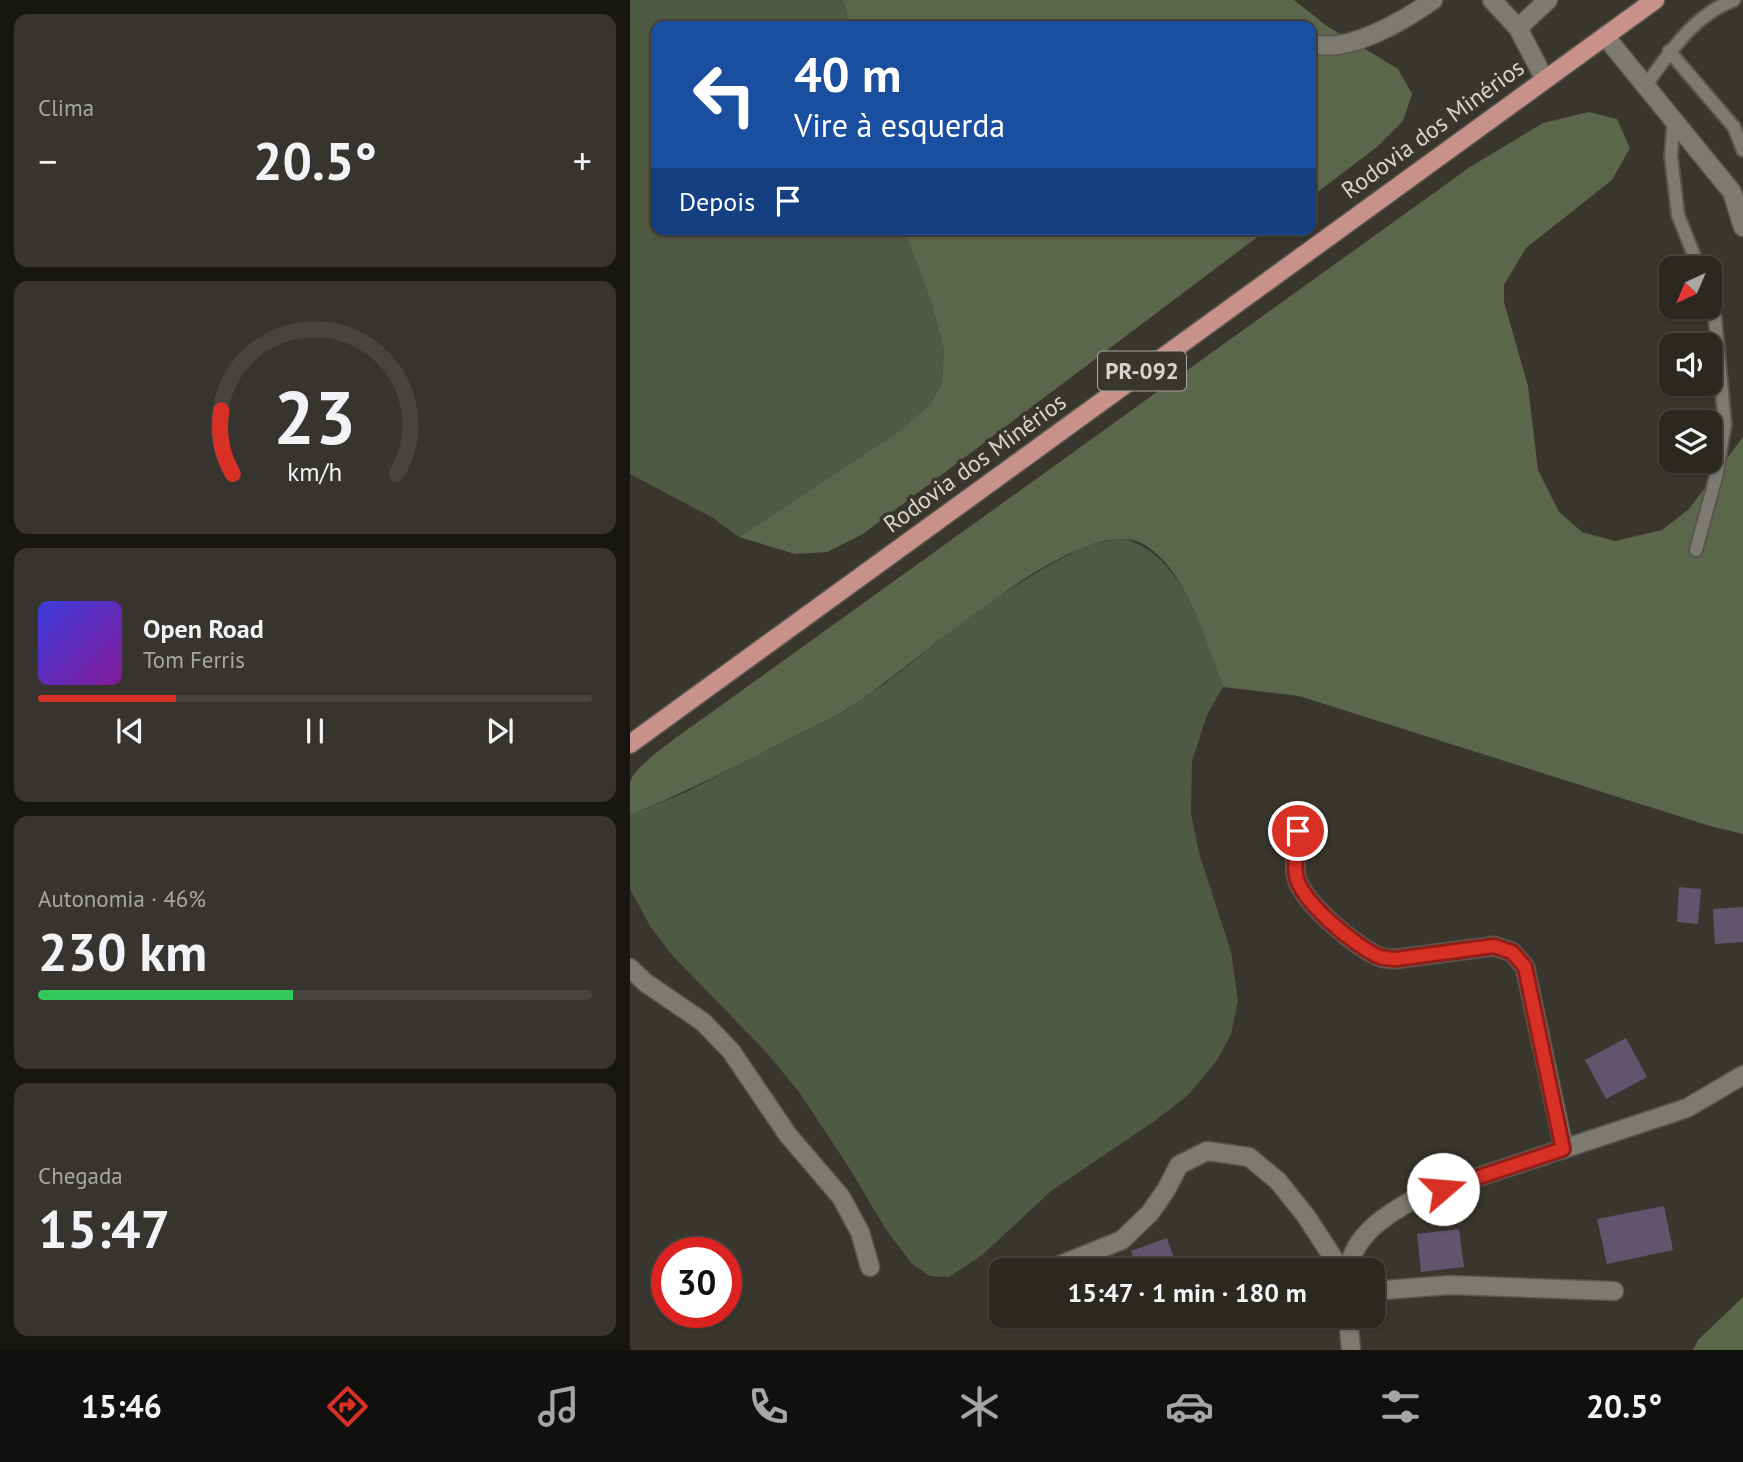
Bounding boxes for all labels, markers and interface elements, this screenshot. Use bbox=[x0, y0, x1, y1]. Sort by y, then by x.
text: 40 m bbox=[794, 42, 901, 106]
icon: left bbox=[679, 49, 770, 140]
street label: Rodovia dos Minérios bbox=[1335, 52, 1530, 205]
text: Clima bbox=[38, 93, 94, 122]
text: Vire à esquerda bbox=[794, 104, 1005, 146]
text: 20.5° bbox=[253, 127, 377, 194]
text: − bbox=[38, 136, 57, 185]
text: + bbox=[573, 136, 592, 185]
icon: arrive bbox=[769, 182, 807, 220]
text: Depois bbox=[679, 185, 755, 218]
north arrow bbox=[1659, 256, 1722, 318]
map controls bbox=[1659, 256, 1722, 473]
button: sound bbox=[1659, 333, 1722, 396]
road number: PR-092 bbox=[1098, 352, 1186, 390]
text: 23 bbox=[274, 370, 356, 464]
street label: Rodovia dos Minérios bbox=[877, 386, 1072, 539]
button: layers bbox=[1659, 410, 1722, 473]
text: km/h bbox=[288, 456, 342, 488]
text: Open Road bbox=[143, 612, 264, 645]
text: Tom Ferris bbox=[143, 645, 245, 674]
icon: previous bbox=[111, 712, 149, 750]
icon: pause bbox=[296, 712, 334, 750]
icon: next bbox=[481, 712, 519, 750]
pin bbox=[1268, 801, 1328, 861]
icon: arrive bbox=[1279, 812, 1317, 850]
text: Autonomia · 46% bbox=[38, 884, 206, 913]
text: 230 km bbox=[38, 918, 207, 985]
position arrow bbox=[1406, 1152, 1480, 1226]
text: Chegada bbox=[38, 1161, 123, 1190]
text: 15:47 bbox=[38, 1195, 170, 1262]
speed limit sign: 30 bbox=[651, 1237, 742, 1328]
text: 15:47 · 1 min · 180 m bbox=[1067, 1276, 1307, 1309]
icon: directions bbox=[323, 1382, 372, 1431]
icon: music bbox=[534, 1382, 583, 1431]
icon: phone bbox=[744, 1382, 793, 1431]
icon: climate bbox=[955, 1382, 1004, 1431]
icon: car bbox=[1165, 1382, 1214, 1431]
icon: filters bbox=[1376, 1382, 1425, 1431]
text: 15:46 bbox=[81, 1385, 162, 1427]
text: 20.5° bbox=[1586, 1385, 1662, 1427]

